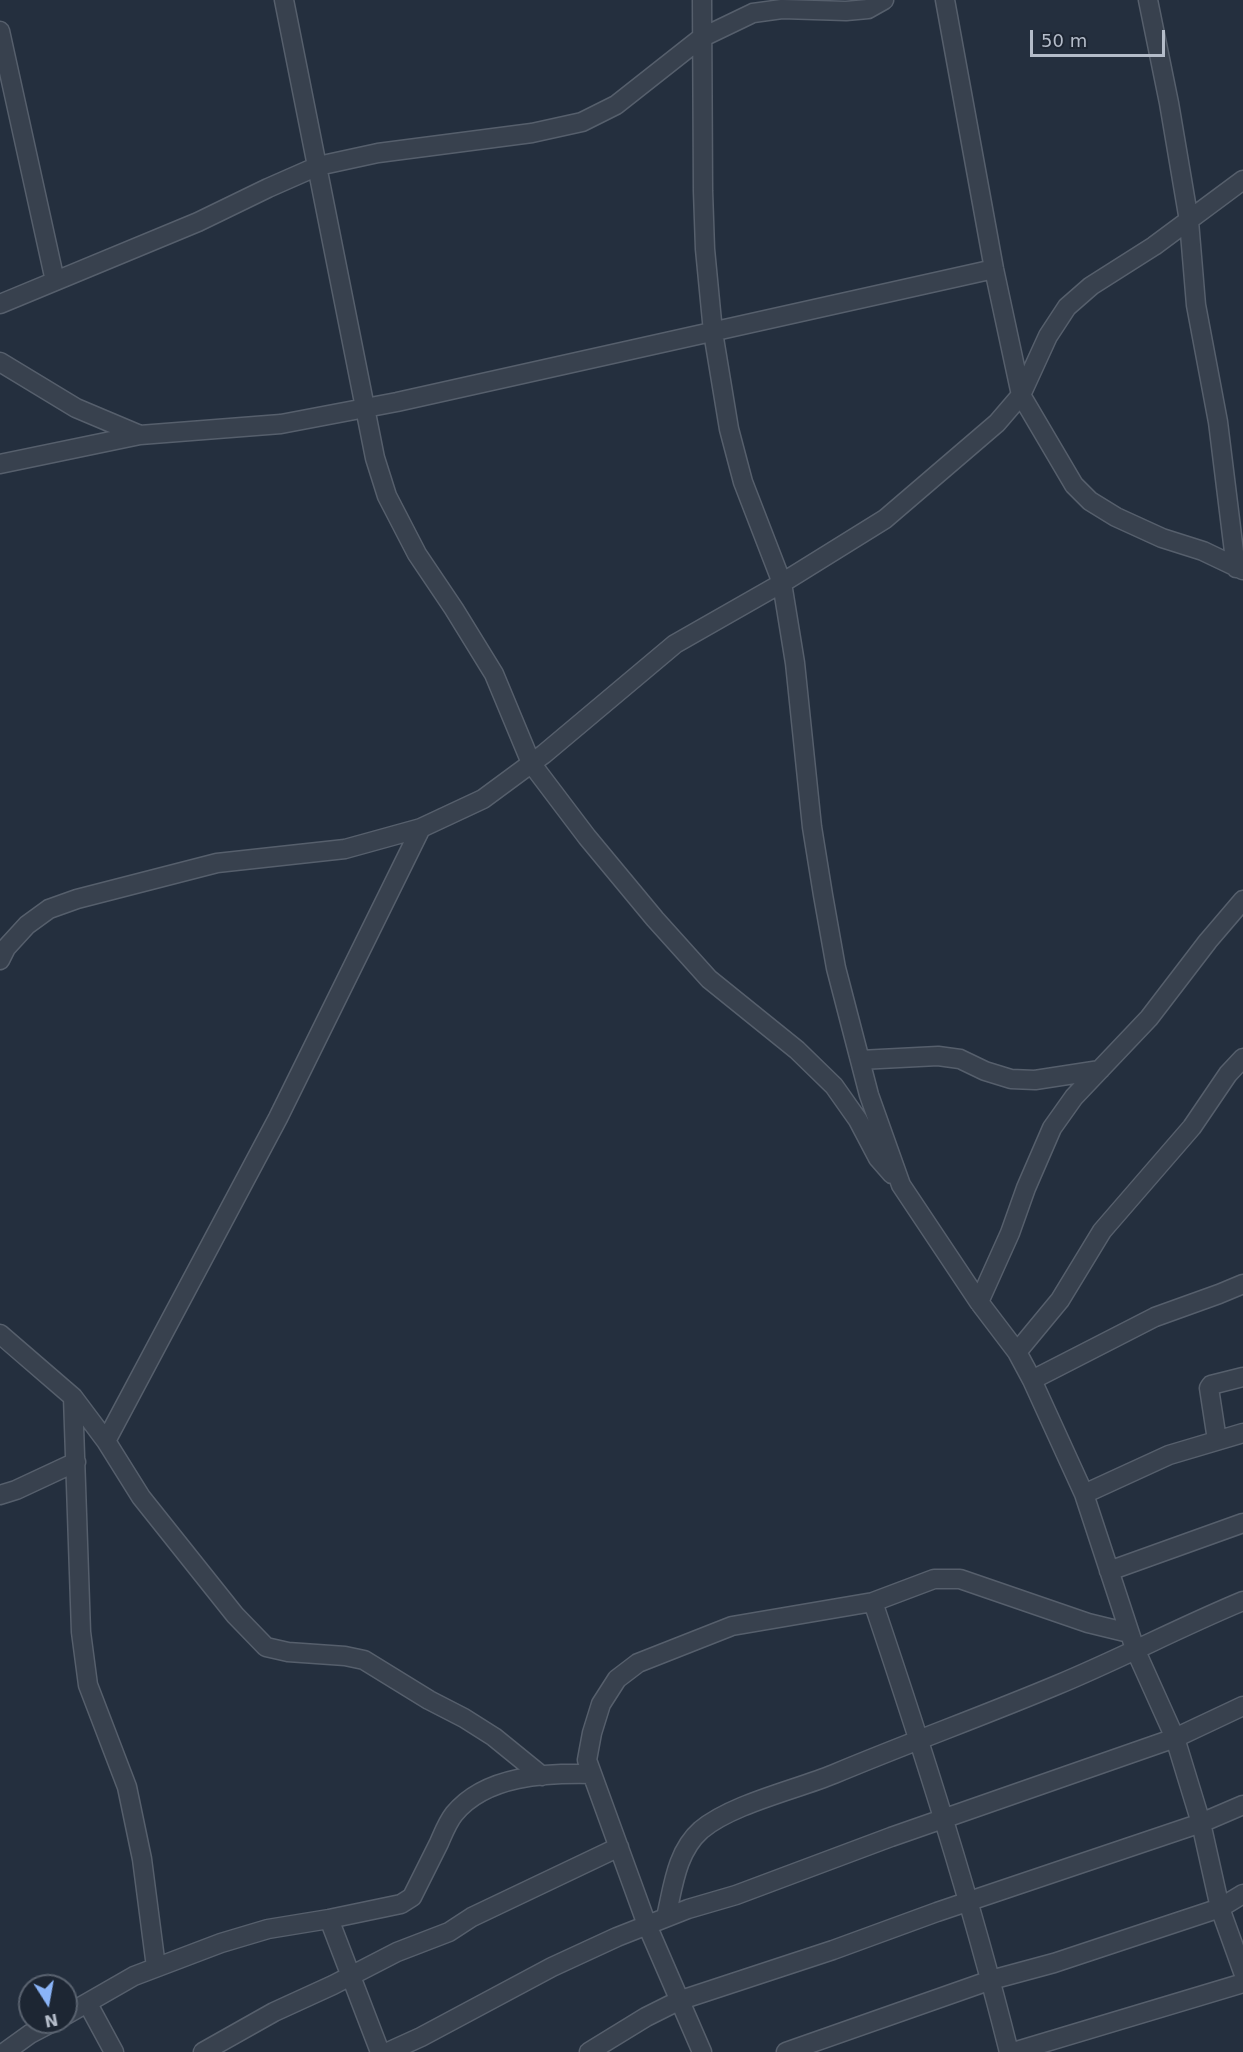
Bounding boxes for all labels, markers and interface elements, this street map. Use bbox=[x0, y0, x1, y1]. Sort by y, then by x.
scale bar bbox=[1033, 18, 1168, 56]
text: 50 m bbox=[1041, 30, 1087, 51]
north arrow bbox=[18, 1974, 78, 2034]
text: N bbox=[43, 2010, 60, 2031]

